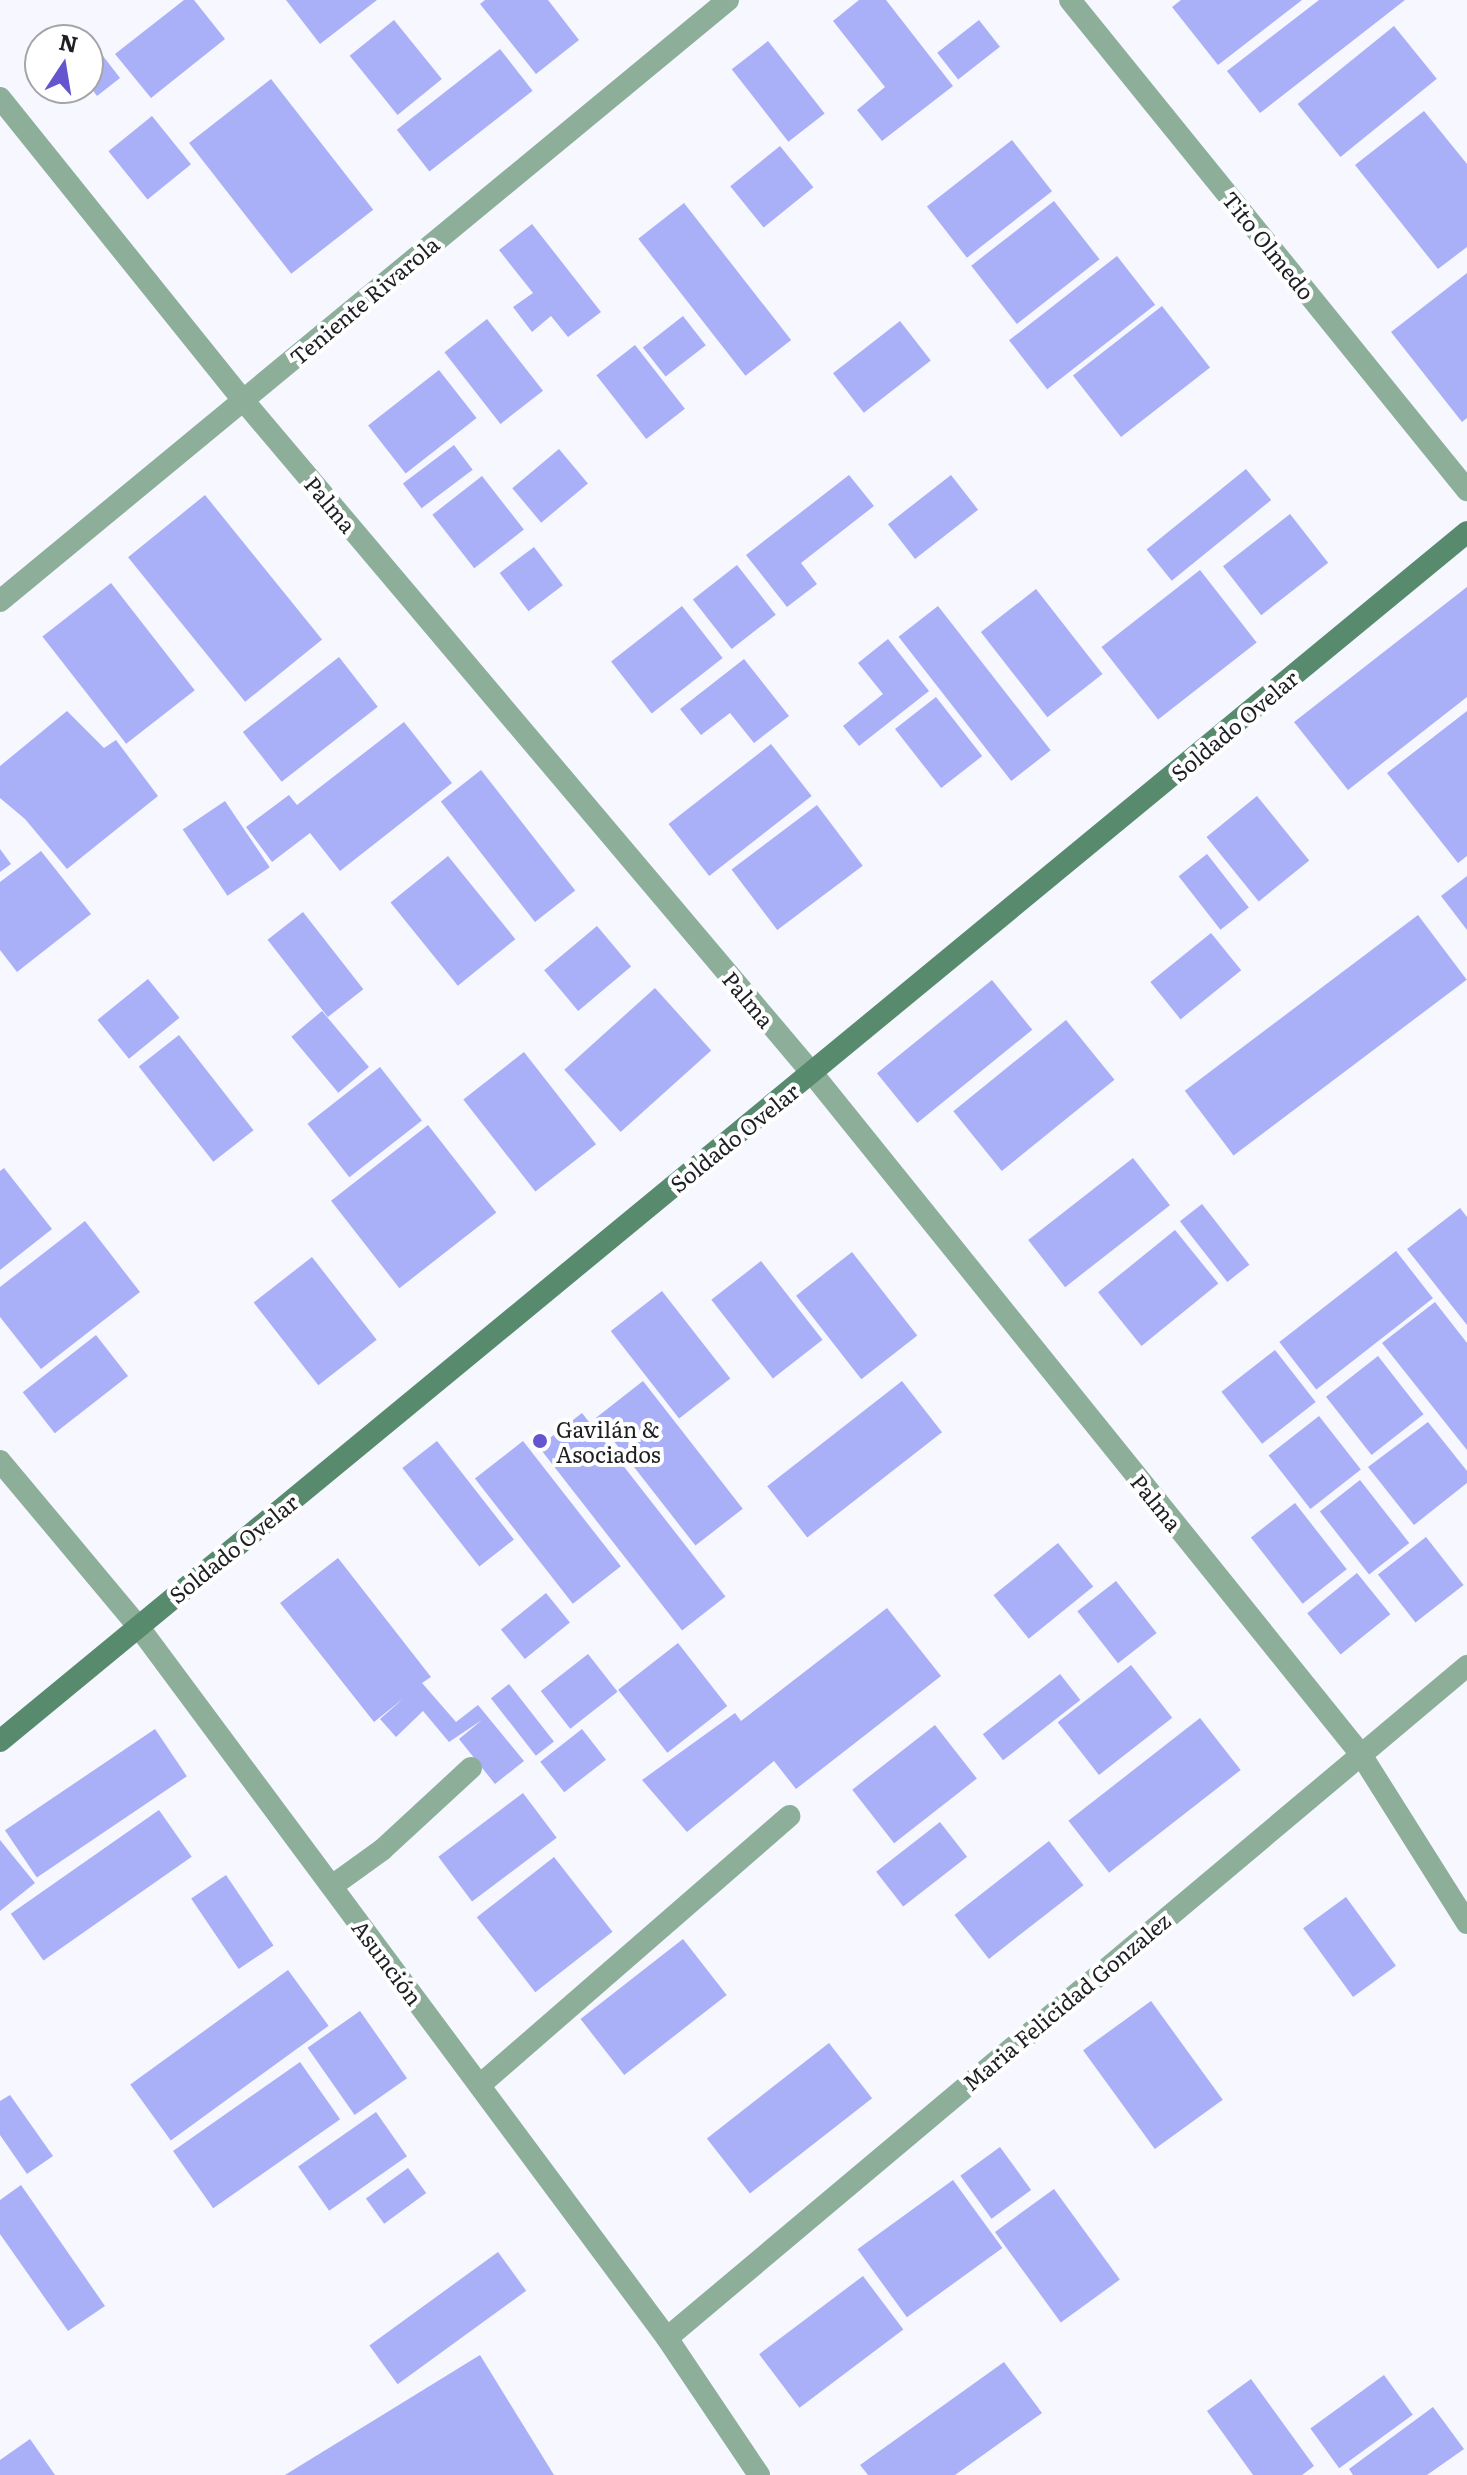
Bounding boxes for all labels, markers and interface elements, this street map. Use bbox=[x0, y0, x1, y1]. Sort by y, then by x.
north arrow bbox=[24, 24, 104, 104]
text: N bbox=[56, 24, 81, 60]
street label: Tito Olmedo bbox=[1217, 186, 1321, 304]
street label: Teniente Rivarola bbox=[284, 230, 444, 370]
street label: Palma bbox=[300, 470, 362, 538]
street label: Soldado Ovelar bbox=[1165, 664, 1303, 786]
street label: Palma bbox=[718, 965, 780, 1033]
street label: Soldado Ovelar bbox=[664, 1077, 804, 1197]
place label: Gavilán & Asociados bbox=[556, 1415, 661, 1466]
marker: Gavilán & Asociados bbox=[531, 1432, 549, 1450]
street label: Palma bbox=[1126, 1468, 1188, 1536]
street label: Soldado Ovelar bbox=[163, 1488, 303, 1608]
street label: Maria Felicidad Gonzalez bbox=[957, 1907, 1175, 2095]
street label: Asunción bbox=[347, 1914, 429, 2010]

